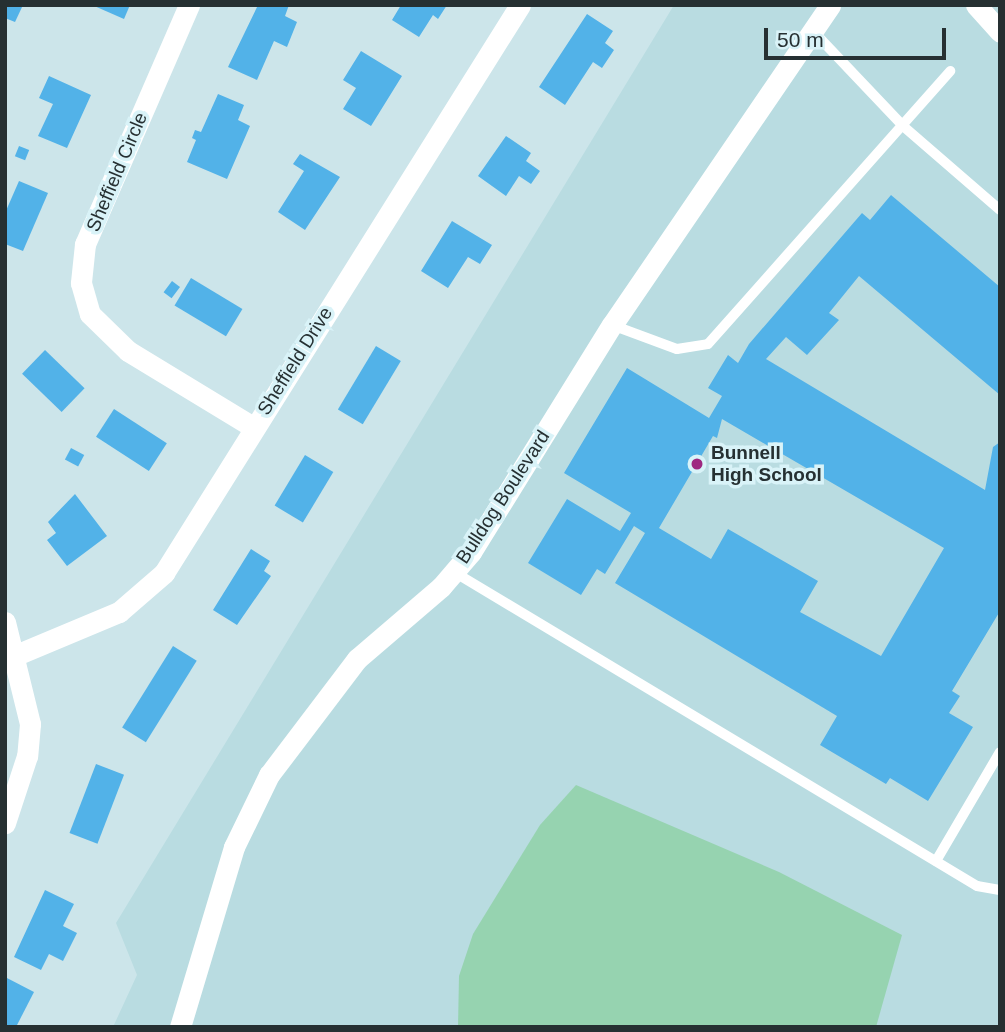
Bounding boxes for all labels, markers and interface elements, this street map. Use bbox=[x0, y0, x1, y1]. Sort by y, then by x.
scale bar bbox=[767, 14, 949, 58]
text: 50 m bbox=[777, 28, 824, 51]
street label: Sheffield Circle bbox=[82, 109, 152, 235]
street label: Sheffield Drive bbox=[253, 303, 337, 419]
street label: Bulldog Boulevard bbox=[451, 426, 555, 568]
place label: Bunnell High School bbox=[711, 442, 822, 486]
marker: Bunnell High School bbox=[689, 456, 705, 472]

